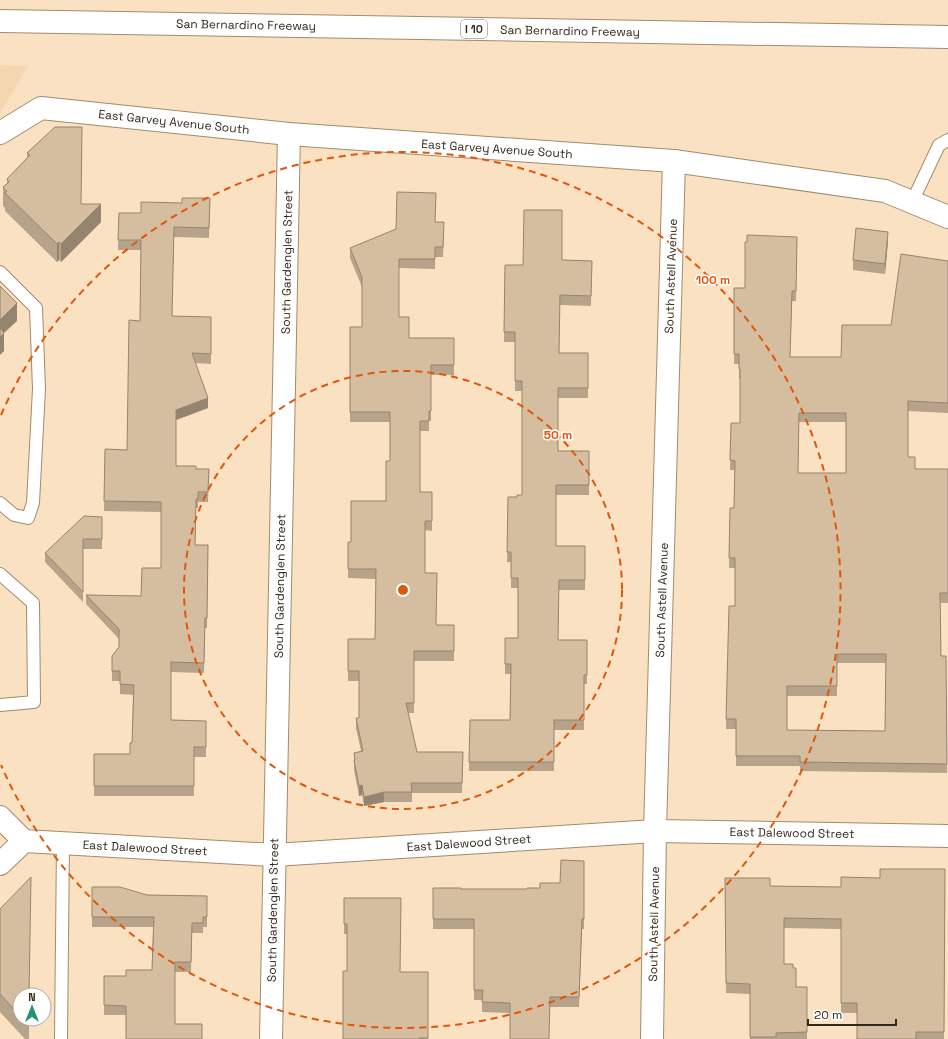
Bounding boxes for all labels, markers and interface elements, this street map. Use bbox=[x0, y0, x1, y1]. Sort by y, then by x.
street label: San Bernardino Freeway bbox=[176, 16, 316, 34]
road number: I 10 bbox=[461, 20, 487, 38]
street label: San Bernardino Freeway bbox=[500, 22, 640, 40]
street label: East Garvey Avenue South bbox=[98, 106, 250, 138]
street label: East Garvey Avenue South bbox=[421, 136, 573, 162]
street label: South Gardenglen Street bbox=[278, 190, 296, 334]
street label: South Astell Avenue bbox=[661, 218, 681, 334]
text: 100 m bbox=[696, 272, 730, 288]
text: 50 m bbox=[544, 427, 572, 443]
street label: South Gardenglen Street bbox=[271, 514, 289, 658]
street label: South Astell Avenue bbox=[652, 542, 672, 658]
centre of rings bbox=[396, 583, 410, 597]
street label: East Dalewood Street bbox=[729, 824, 855, 842]
street label: East Dalewood Street bbox=[406, 831, 532, 855]
street label: East Dalewood Street bbox=[82, 837, 208, 859]
street label: South Gardenglen Street bbox=[264, 838, 282, 982]
street label: South Astell Avenue bbox=[645, 866, 663, 982]
north arrow bbox=[12, 987, 52, 1027]
text: N bbox=[28, 990, 36, 1004]
scale bar bbox=[808, 1001, 896, 1027]
text: 20 m bbox=[814, 1007, 842, 1023]

